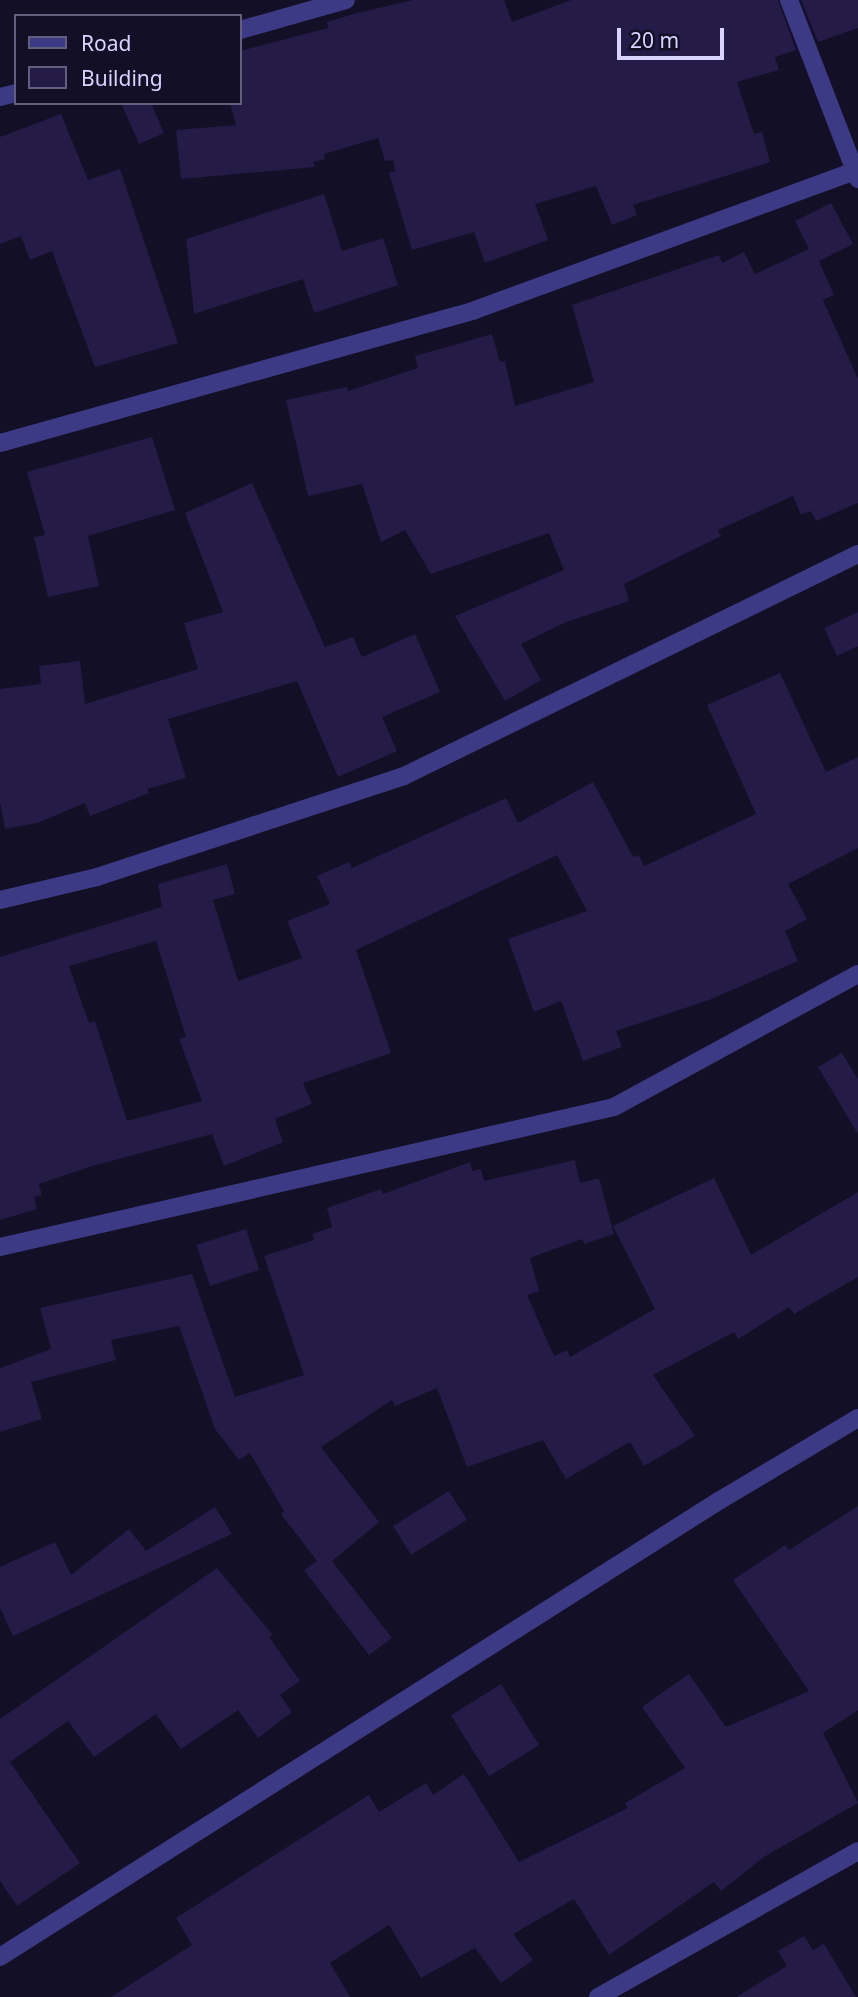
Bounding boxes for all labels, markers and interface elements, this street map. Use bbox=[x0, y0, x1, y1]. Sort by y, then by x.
legend bbox=[14, 14, 242, 105]
scale bar bbox=[620, 14, 727, 58]
text: 20 m bbox=[630, 26, 679, 54]
text: Road bbox=[81, 29, 131, 57]
text: Building bbox=[81, 64, 163, 92]

